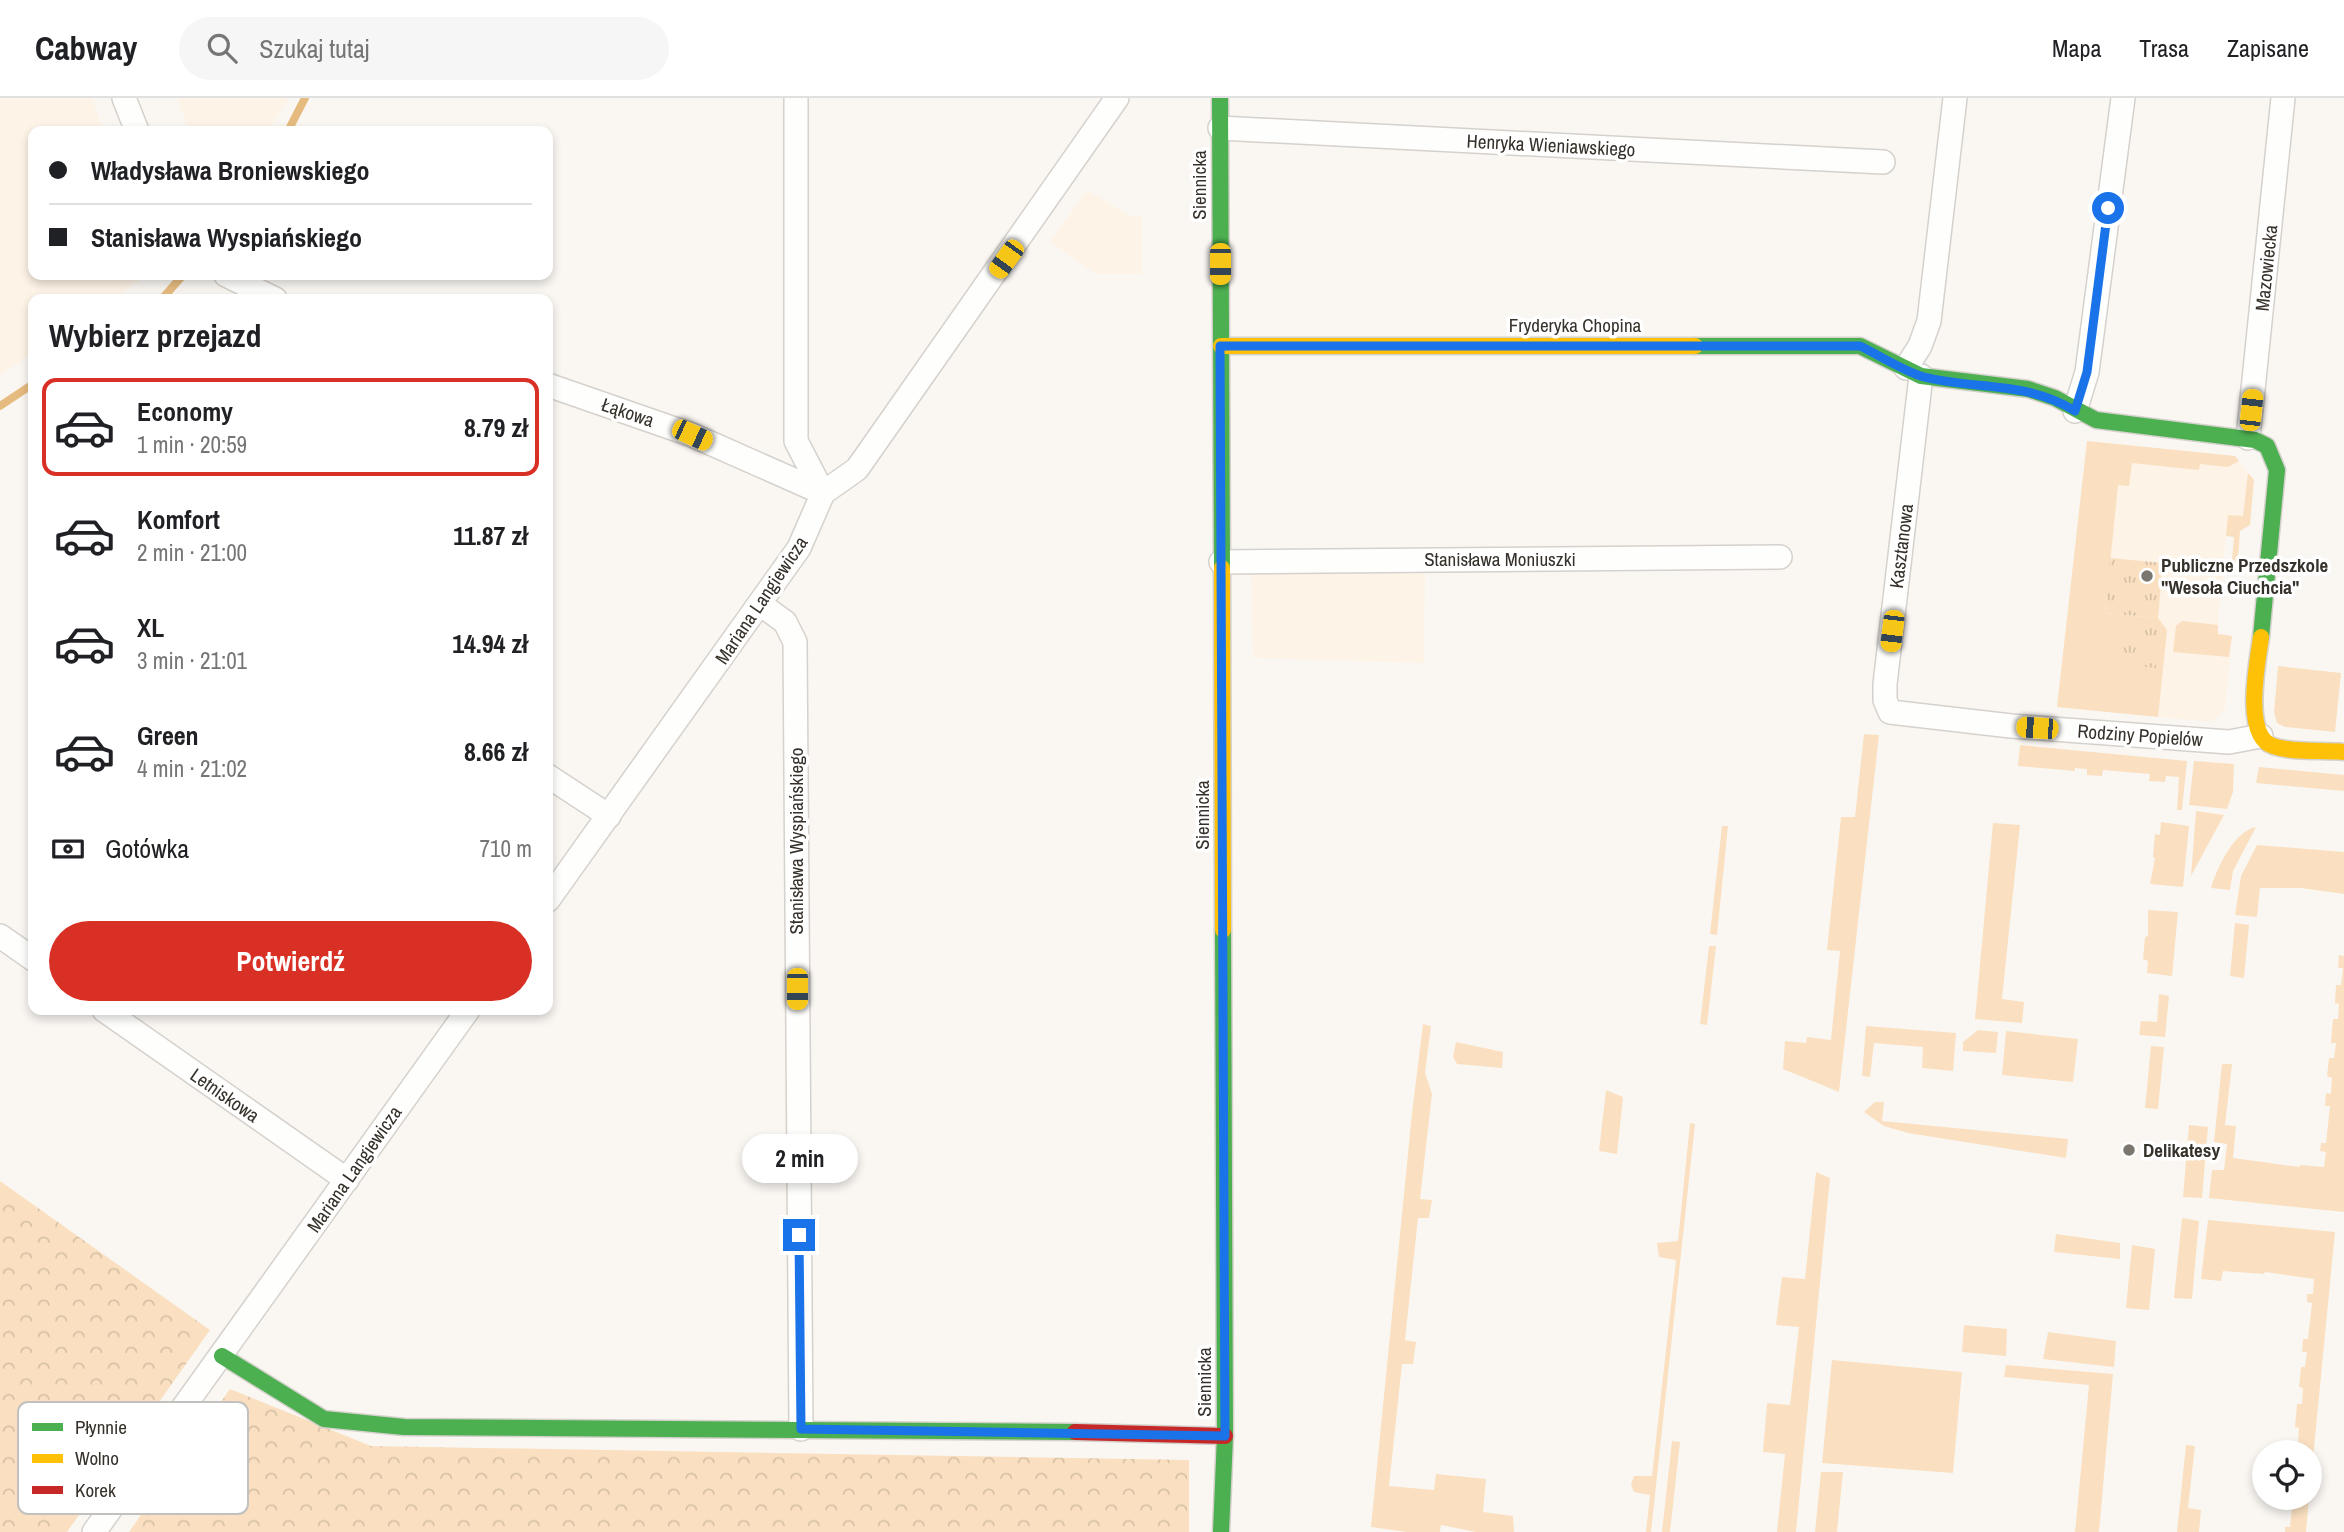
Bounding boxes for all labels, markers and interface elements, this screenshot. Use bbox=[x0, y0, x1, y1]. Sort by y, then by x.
search box bbox=[179, 17, 669, 80]
text: Cabway bbox=[35, 26, 137, 70]
icon: search bbox=[203, 29, 241, 67]
text: Szukaj tutaj bbox=[259, 31, 370, 66]
text: Mapa bbox=[2052, 32, 2101, 64]
text: Trasa bbox=[2139, 32, 2189, 64]
text: Zapisane bbox=[2227, 32, 2309, 64]
street label: Henryka Wieniawskiego bbox=[1466, 128, 1636, 162]
street label: Siennicka bbox=[1186, 150, 1212, 220]
text: Władysława Broniewskiego bbox=[91, 153, 369, 188]
route start bbox=[2092, 192, 2124, 224]
text: Stanisława Wyspiańskiego bbox=[91, 220, 362, 255]
street label: Mazowiecka bbox=[2249, 223, 2283, 312]
car bbox=[986, 236, 1027, 282]
car bbox=[1210, 243, 1231, 285]
street label: Fryderyka Chopina bbox=[1509, 312, 1642, 338]
text: Wybierz przejazd bbox=[49, 314, 261, 357]
car bbox=[2239, 388, 2264, 432]
street label: Łąkowa bbox=[598, 391, 658, 433]
text: Economy bbox=[137, 394, 233, 429]
icon: car bbox=[53, 396, 116, 459]
text: 8.79 zł bbox=[464, 410, 528, 445]
car bbox=[669, 417, 716, 453]
text: 1 min · 20:59 bbox=[137, 429, 247, 460]
text: Komfort bbox=[137, 502, 220, 537]
street label: Kasztanowa bbox=[1883, 502, 1919, 590]
icon: car bbox=[53, 504, 116, 567]
text: 11.87 zł bbox=[453, 518, 528, 553]
street label: Mariana Langiewicza bbox=[709, 531, 814, 669]
text: 2 min · 21:00 bbox=[137, 537, 247, 568]
street label: Stanisława Moniuszki bbox=[1424, 546, 1576, 572]
place label: Publiczne Przedszkole "Wesoła Ciuchcia" bbox=[2161, 552, 2328, 600]
marker: Publiczne Przedszkole "Wesoła Ciuchcia" bbox=[2139, 568, 2155, 584]
car bbox=[1880, 609, 1905, 653]
text: XL bbox=[137, 610, 164, 645]
icon: car bbox=[53, 612, 116, 675]
text: 14.94 zł bbox=[452, 626, 528, 661]
text: 3 min · 21:01 bbox=[137, 645, 247, 676]
car bbox=[2016, 716, 2059, 740]
text: Green bbox=[137, 718, 199, 753]
street label: Rodziny Popielów bbox=[2076, 718, 2204, 752]
icon: car bbox=[53, 720, 116, 783]
text: 8.66 zł bbox=[464, 734, 528, 769]
street label: Stanisława Wyspiańskiego bbox=[783, 748, 809, 934]
text: 4 min · 21:02 bbox=[137, 753, 247, 784]
street label: Siennicka bbox=[1189, 780, 1215, 850]
icon: cash bbox=[49, 830, 87, 868]
text: Gotówka bbox=[105, 831, 189, 866]
text: 710 m bbox=[480, 833, 532, 864]
button: Potwierdź bbox=[49, 921, 532, 1001]
car bbox=[787, 968, 808, 1010]
street label: Letniskowa bbox=[185, 1062, 265, 1128]
street label: Mariana Langiewicza bbox=[301, 1100, 408, 1237]
callout: 2 min bbox=[741, 1134, 857, 1182]
place label: Delikatesy bbox=[2143, 1137, 2220, 1163]
marker: Delikatesy bbox=[2121, 1142, 2137, 1158]
text: 2 min bbox=[775, 1143, 825, 1174]
route end bbox=[783, 1219, 815, 1251]
street label: Siennicka bbox=[1191, 1347, 1217, 1417]
legend bbox=[18, 1402, 248, 1514]
text: Płynnie bbox=[75, 1414, 127, 1440]
map controls bbox=[2252, 1440, 2322, 1510]
button: locate bbox=[2252, 1440, 2322, 1510]
text: Wolno bbox=[75, 1445, 119, 1471]
text: Korek bbox=[75, 1477, 116, 1503]

